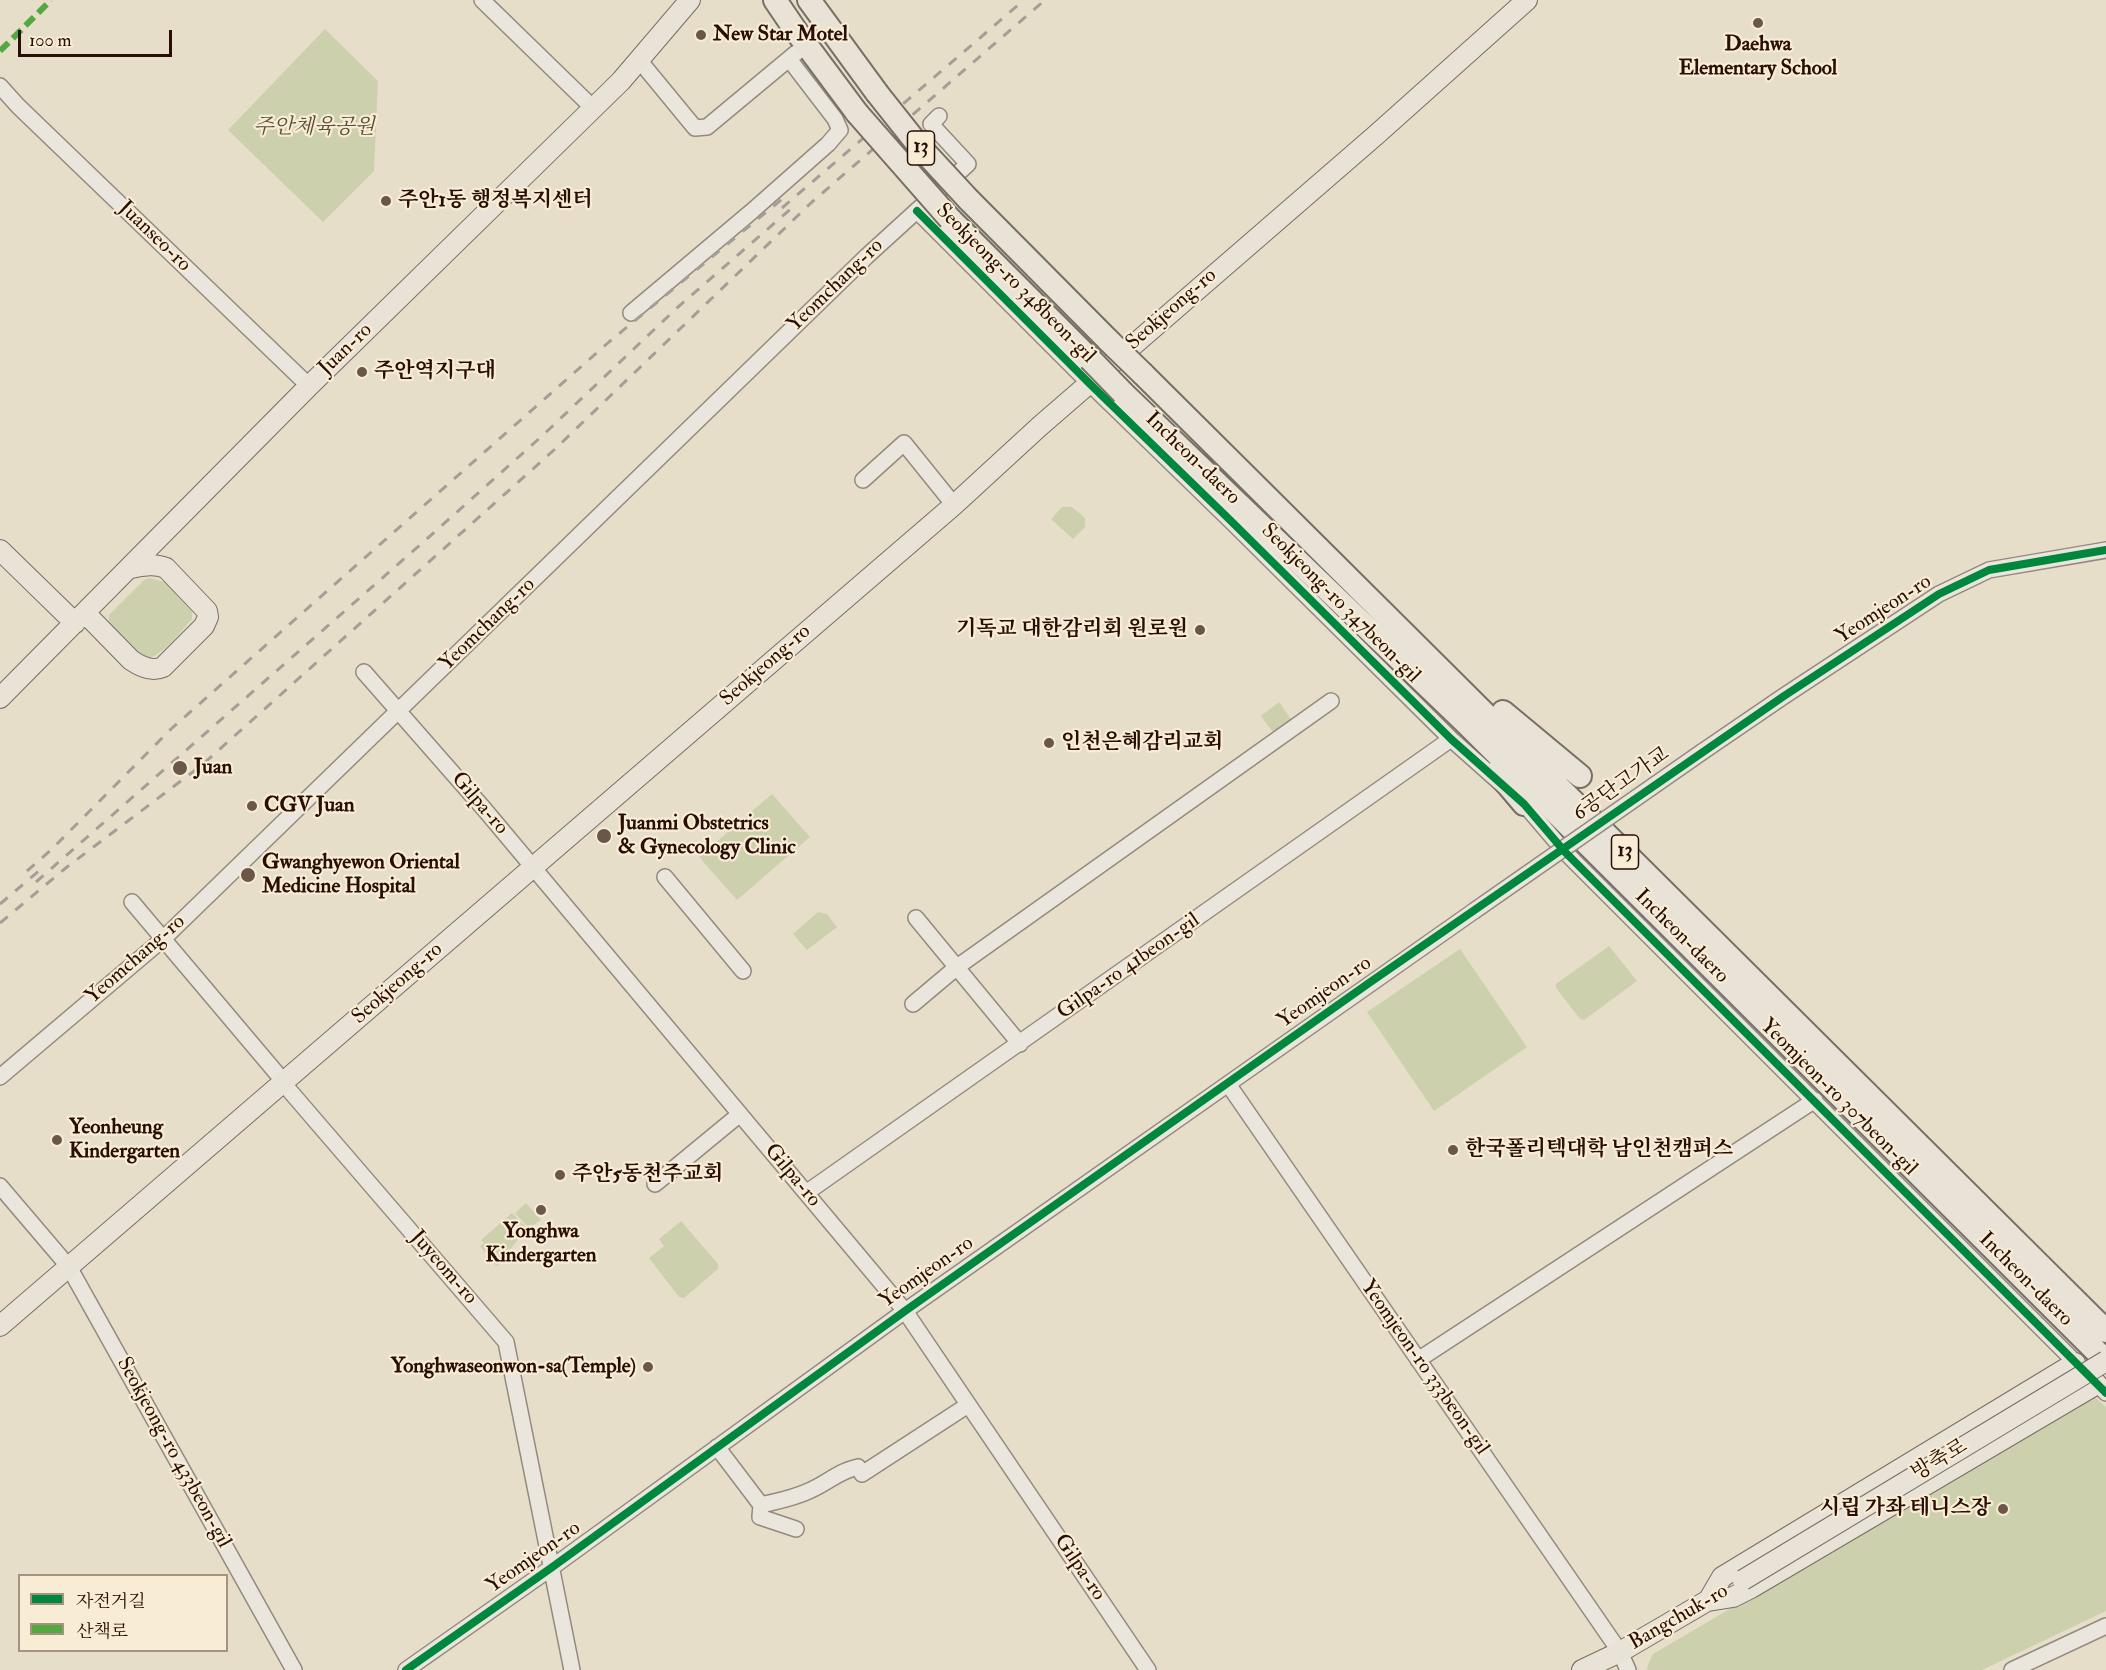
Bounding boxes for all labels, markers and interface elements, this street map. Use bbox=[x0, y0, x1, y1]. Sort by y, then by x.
marker: Daehwa Elementary School bbox=[1751, 16, 1765, 30]
scale bar bbox=[21, 18, 176, 56]
place label: New Star Motel bbox=[713, 22, 848, 48]
marker: New Star Motel bbox=[694, 28, 708, 42]
text: 100 m bbox=[29, 29, 72, 52]
place label: Daehwa Elementary School bbox=[1679, 32, 1837, 82]
park label: 주안체육공원 bbox=[253, 115, 375, 141]
road number: 13 bbox=[908, 131, 934, 165]
place label: 주안1동 행정복지센터 bbox=[398, 188, 592, 214]
marker: 주안1동 행정복지센터 bbox=[379, 194, 393, 208]
street label: Juanseo-ro bbox=[112, 196, 196, 278]
street label: Seokjeong-ro 348beon-gil bbox=[930, 199, 1100, 369]
street label: Yeomchang-ro bbox=[783, 234, 889, 338]
street label: Seokjeong-ro bbox=[1121, 264, 1223, 356]
street label: Juan-ro bbox=[314, 318, 378, 382]
place label: 주안역지구대 bbox=[374, 359, 496, 385]
marker: 주안역지구대 bbox=[355, 365, 369, 379]
street label: Incheon-daero bbox=[1139, 407, 1245, 511]
street label: Seokjeong-ro 347beon-gil bbox=[1255, 519, 1425, 689]
street label: Yeomjeon-ro bbox=[1831, 570, 1937, 650]
street label: Yeomchang-ro bbox=[435, 573, 541, 677]
place label: 기독교 대한감리회 원로원 bbox=[956, 617, 1188, 643]
street label: Seokjeong-ro bbox=[715, 620, 817, 712]
marker: 기독교 대한감리회 원로원 bbox=[1193, 623, 1207, 637]
place label: 인천은혜감리교회 bbox=[1061, 730, 1223, 756]
marker: 인천은혜감리교회 bbox=[1042, 736, 1056, 750]
street label: 6공단고가교 bbox=[1569, 743, 1675, 827]
place label: Juan bbox=[194, 755, 232, 781]
marker: Juan bbox=[171, 759, 189, 777]
street label: Gilpa-ro bbox=[445, 768, 513, 840]
place label: CGV Juan bbox=[264, 793, 355, 819]
marker: CGV Juan bbox=[245, 799, 259, 813]
place label: Juanmi Obstetrics & Gynecology Clinic bbox=[618, 811, 796, 861]
marker: Juanmi Obstetrics & Gynecology Clinic bbox=[595, 827, 613, 845]
road number: 13 bbox=[1612, 835, 1638, 869]
place label: Gwanghyewon Oriental Medicine Hospital bbox=[262, 850, 460, 900]
marker: Gwanghyewon Oriental Medicine Hospital bbox=[239, 866, 257, 884]
street label: Incheon-daero bbox=[1629, 885, 1733, 989]
street label: Gilpa-ro 41beon-gil bbox=[1053, 908, 1205, 1026]
street label: Yeomchang-ro bbox=[81, 910, 191, 1010]
street label: Seokjeong-ro bbox=[347, 938, 449, 1030]
street label: Yeomjeon-ro bbox=[1273, 951, 1377, 1035]
street label: Yeomjeon-ro 307beon-gil bbox=[1754, 1014, 1922, 1182]
place label: Yeonheung Kindergarten bbox=[69, 1115, 180, 1165]
marker: Yeonheung Kindergarten bbox=[50, 1133, 64, 1147]
place label: 한국폴리텍대학 남인천캠퍼스 bbox=[1465, 1137, 1733, 1163]
street label: Gilpa-ro bbox=[758, 1139, 826, 1213]
marker: 한국폴리텍대학 남인천캠퍼스 bbox=[1446, 1143, 1460, 1157]
place label: 주안5동천주교회 bbox=[572, 1162, 723, 1188]
marker: 주안5동천주교회 bbox=[553, 1168, 567, 1182]
marker: Yonghwa Kindergarten bbox=[534, 1203, 548, 1217]
place label: Yonghwa Kindergarten bbox=[485, 1219, 597, 1269]
street label: Juyeom-ro bbox=[404, 1226, 482, 1310]
street label: Incheon-daero bbox=[1973, 1228, 2077, 1332]
street label: Yeomjeon-ro bbox=[875, 1231, 979, 1315]
street label: Yeomjeon-ro 333beon-gil bbox=[1354, 1276, 1494, 1460]
street label: Seokjeong-ro 433beon-gil bbox=[110, 1353, 236, 1553]
place label: Yonghwaseonwon-sa(Temple) bbox=[391, 1354, 636, 1380]
marker: Yonghwaseonwon-sa(Temple) bbox=[641, 1360, 655, 1374]
street label: 방축로 bbox=[1907, 1435, 1973, 1487]
place label: 시립 가좌 테니스장 bbox=[1820, 1496, 1991, 1522]
marker: 시립 가좌 테니스장 bbox=[1996, 1502, 2010, 1516]
street label: Yeomjeon-ro bbox=[482, 1516, 586, 1600]
street label: Gilpa-ro bbox=[1048, 1530, 1110, 1606]
legend bbox=[18, 1574, 228, 1652]
street label: Bangchuk-ro bbox=[1625, 1579, 1733, 1657]
text: 자전거길 bbox=[76, 1590, 146, 1613]
text: 산책로 bbox=[76, 1620, 128, 1643]

